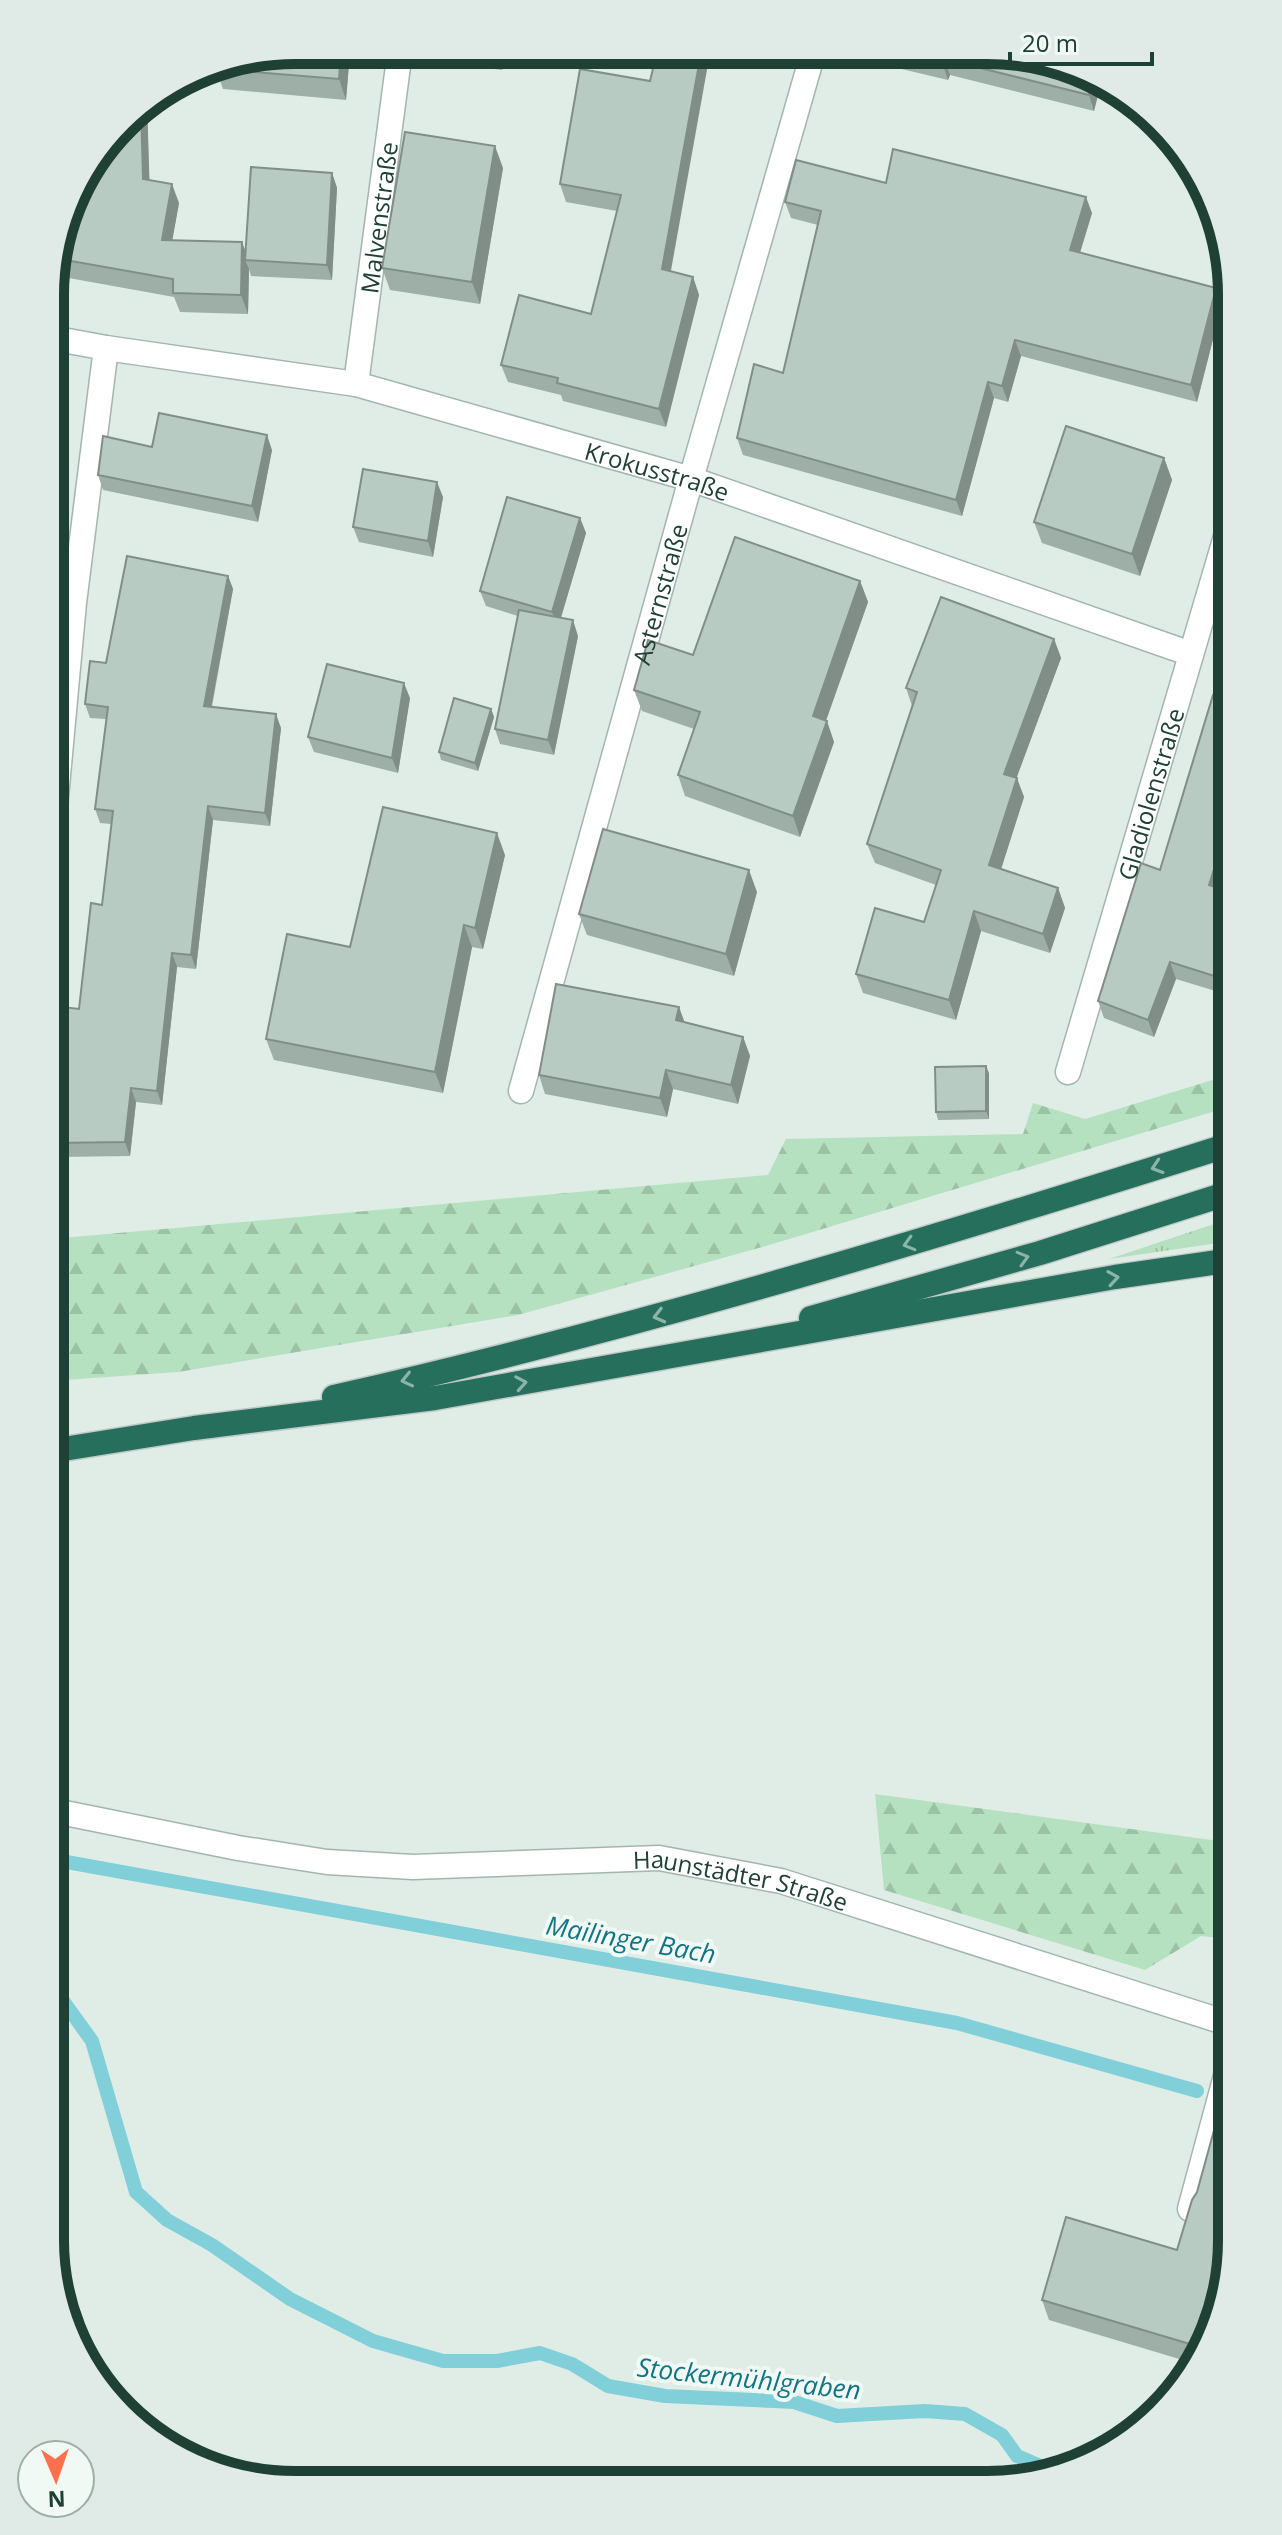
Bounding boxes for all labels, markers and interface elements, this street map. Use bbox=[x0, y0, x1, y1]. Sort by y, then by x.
scale bar bbox=[1010, 16, 1152, 66]
text: 20 m bbox=[1022, 26, 1078, 59]
street label: Malvenstraße bbox=[352, 140, 404, 295]
street label: Krokusstraße bbox=[581, 433, 734, 508]
street label: Asternstraße bbox=[624, 520, 694, 668]
street label: Gladiolenstraße bbox=[1109, 704, 1191, 884]
one-way arrow bbox=[1151, 1158, 1165, 1174]
one-way arrow bbox=[903, 1235, 916, 1251]
one-way arrow bbox=[1015, 1251, 1029, 1267]
one-way arrow bbox=[1106, 1270, 1120, 1287]
one-way arrow bbox=[653, 1307, 667, 1324]
one-way arrow bbox=[401, 1371, 415, 1388]
one-way arrow bbox=[514, 1375, 527, 1392]
street label: Haunstädter Straße bbox=[632, 1841, 852, 1918]
water label: Mailinger Bach bbox=[543, 1906, 719, 1972]
water label: Stockermühlgraben bbox=[635, 2348, 863, 2408]
north arrow bbox=[16, 2439, 96, 2519]
text: N bbox=[47, 2485, 66, 2515]

